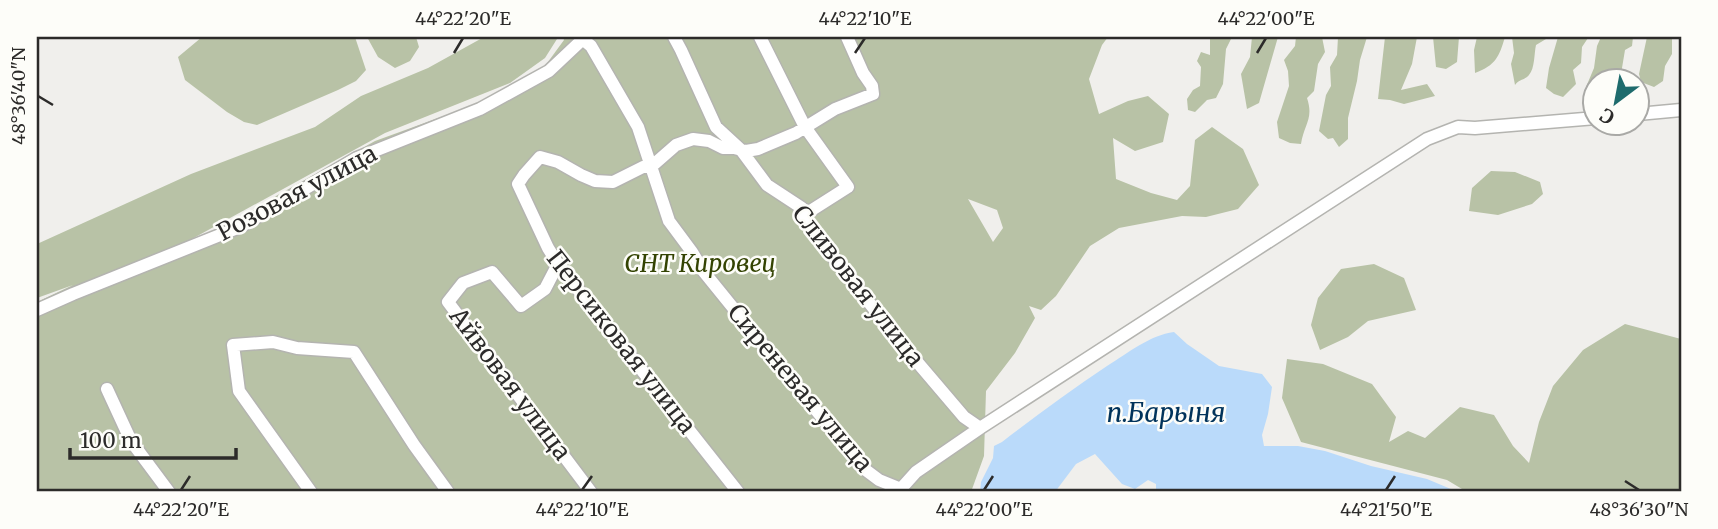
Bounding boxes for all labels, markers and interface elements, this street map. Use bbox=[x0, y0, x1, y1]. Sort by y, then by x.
text: 44°22'20"E bbox=[415, 7, 512, 30]
text: 44°22'10"E bbox=[819, 7, 912, 30]
text: 44°22'00"E bbox=[1218, 7, 1315, 30]
text: 48°36'40"N bbox=[7, 47, 30, 145]
north arrow bbox=[1582, 66, 1652, 136]
text: С bbox=[1595, 103, 1619, 130]
street label: Розовая улица bbox=[212, 137, 382, 248]
street label: Сливовая улица bbox=[786, 199, 931, 373]
street label: Персиковая улица bbox=[540, 244, 703, 440]
park label: СНТ Кировец bbox=[624, 248, 776, 279]
street label: Сиреневая улица bbox=[721, 297, 880, 478]
street label: Айвовая улица bbox=[442, 300, 578, 466]
water label: п.Барыня bbox=[1107, 396, 1225, 429]
scale bar bbox=[70, 417, 236, 461]
text: 100 m bbox=[80, 427, 142, 454]
text: 44°22'20"E bbox=[133, 498, 230, 521]
text: 44°22'10"E bbox=[536, 498, 629, 521]
text: 44°22'00"E bbox=[936, 498, 1033, 521]
text: 44°21'50"E bbox=[1340, 498, 1433, 521]
text: 48°36'30"N bbox=[1590, 498, 1689, 521]

